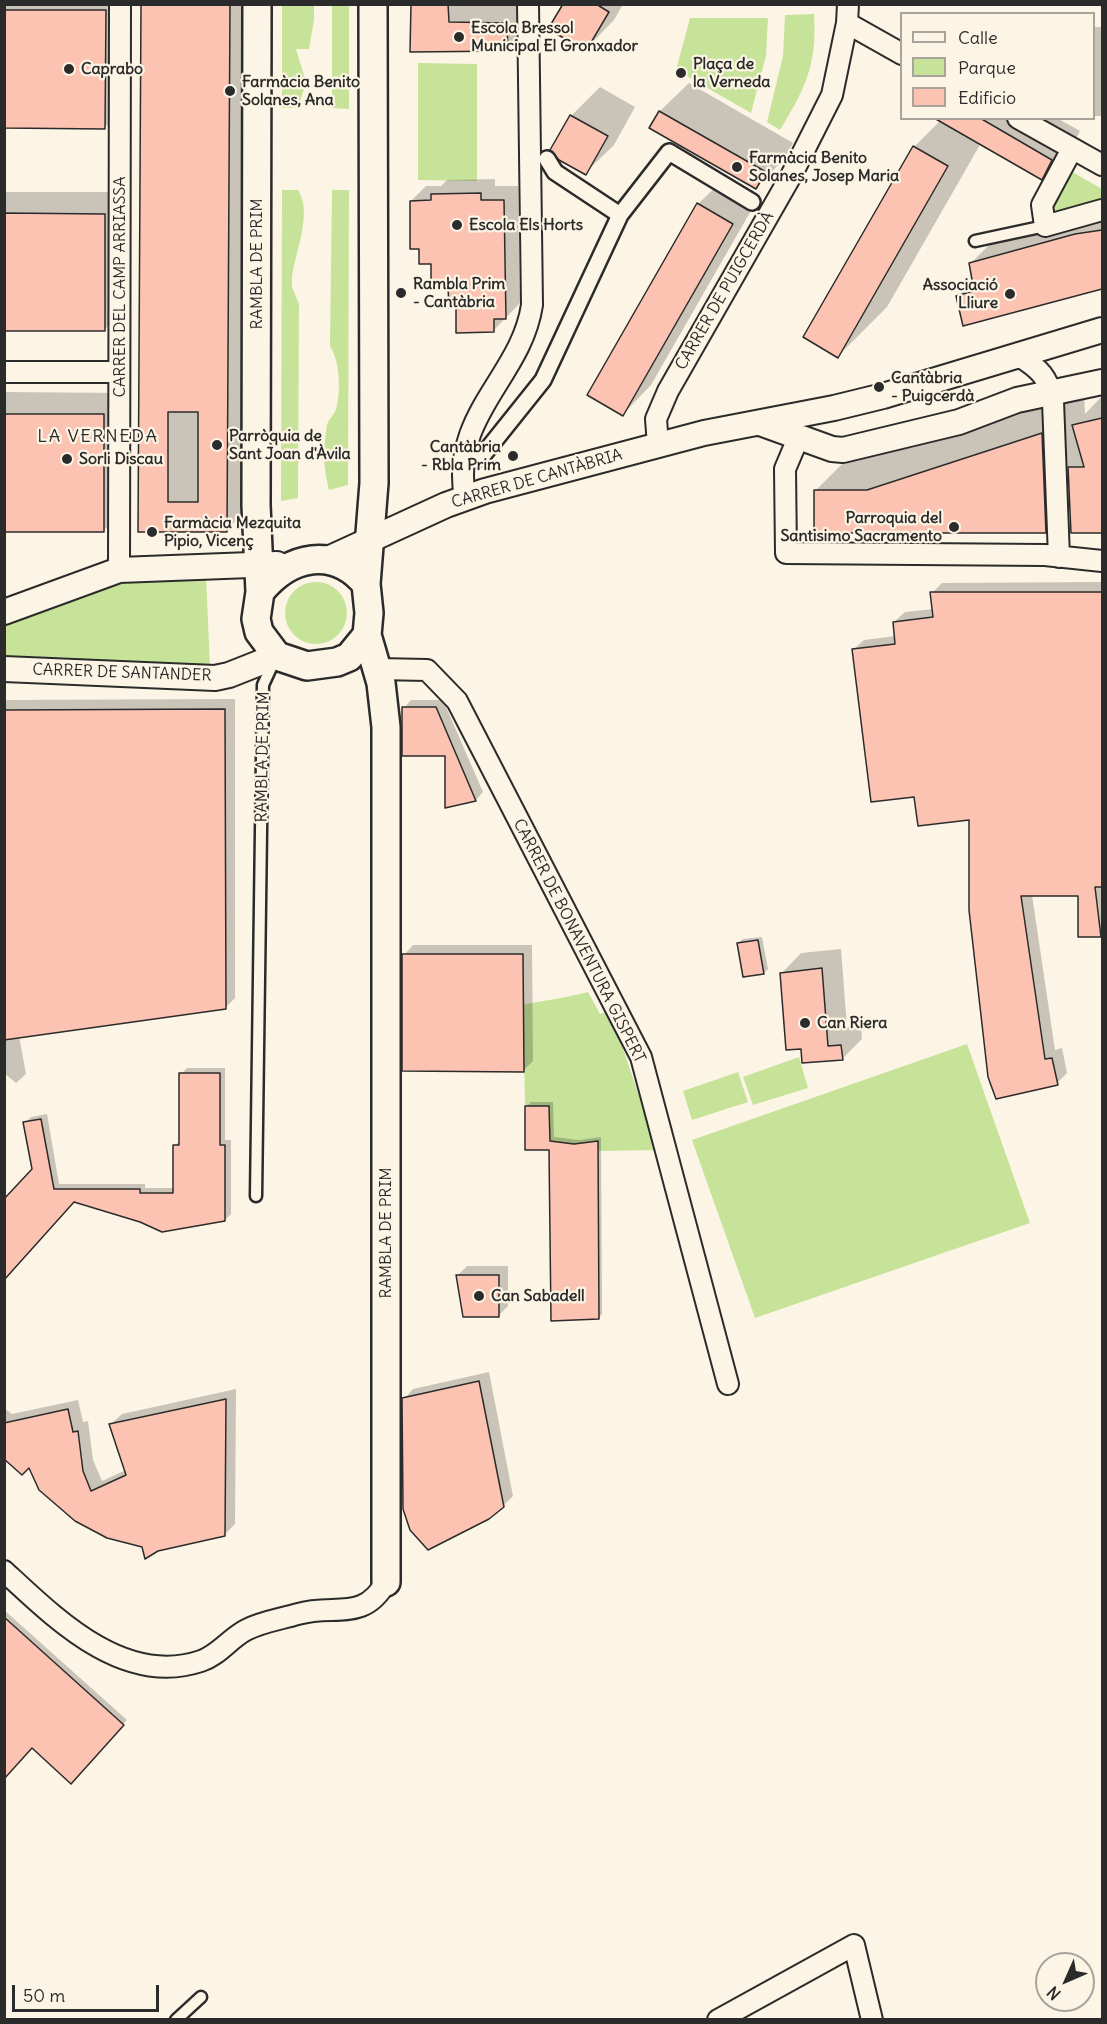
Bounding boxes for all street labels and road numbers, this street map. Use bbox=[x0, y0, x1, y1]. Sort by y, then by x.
street label: CARRER DEL CAMP ARRIASSA bbox=[110, 177, 130, 397]
street label: RAMBLA DE PRIM bbox=[247, 198, 267, 330]
street label: CARRER DE PUIGCERDÀ bbox=[672, 208, 778, 374]
street label: CARRER DE CANTÀBRIA bbox=[449, 445, 625, 513]
street label: CARRER DE SANTANDER bbox=[32, 660, 212, 686]
street label: RAMBLA DE PRIM bbox=[252, 691, 274, 823]
street label: CARRER DE BONAVENTURA GISPERT bbox=[509, 816, 649, 1066]
street label: RAMBLA DE PRIM bbox=[376, 1167, 396, 1299]

